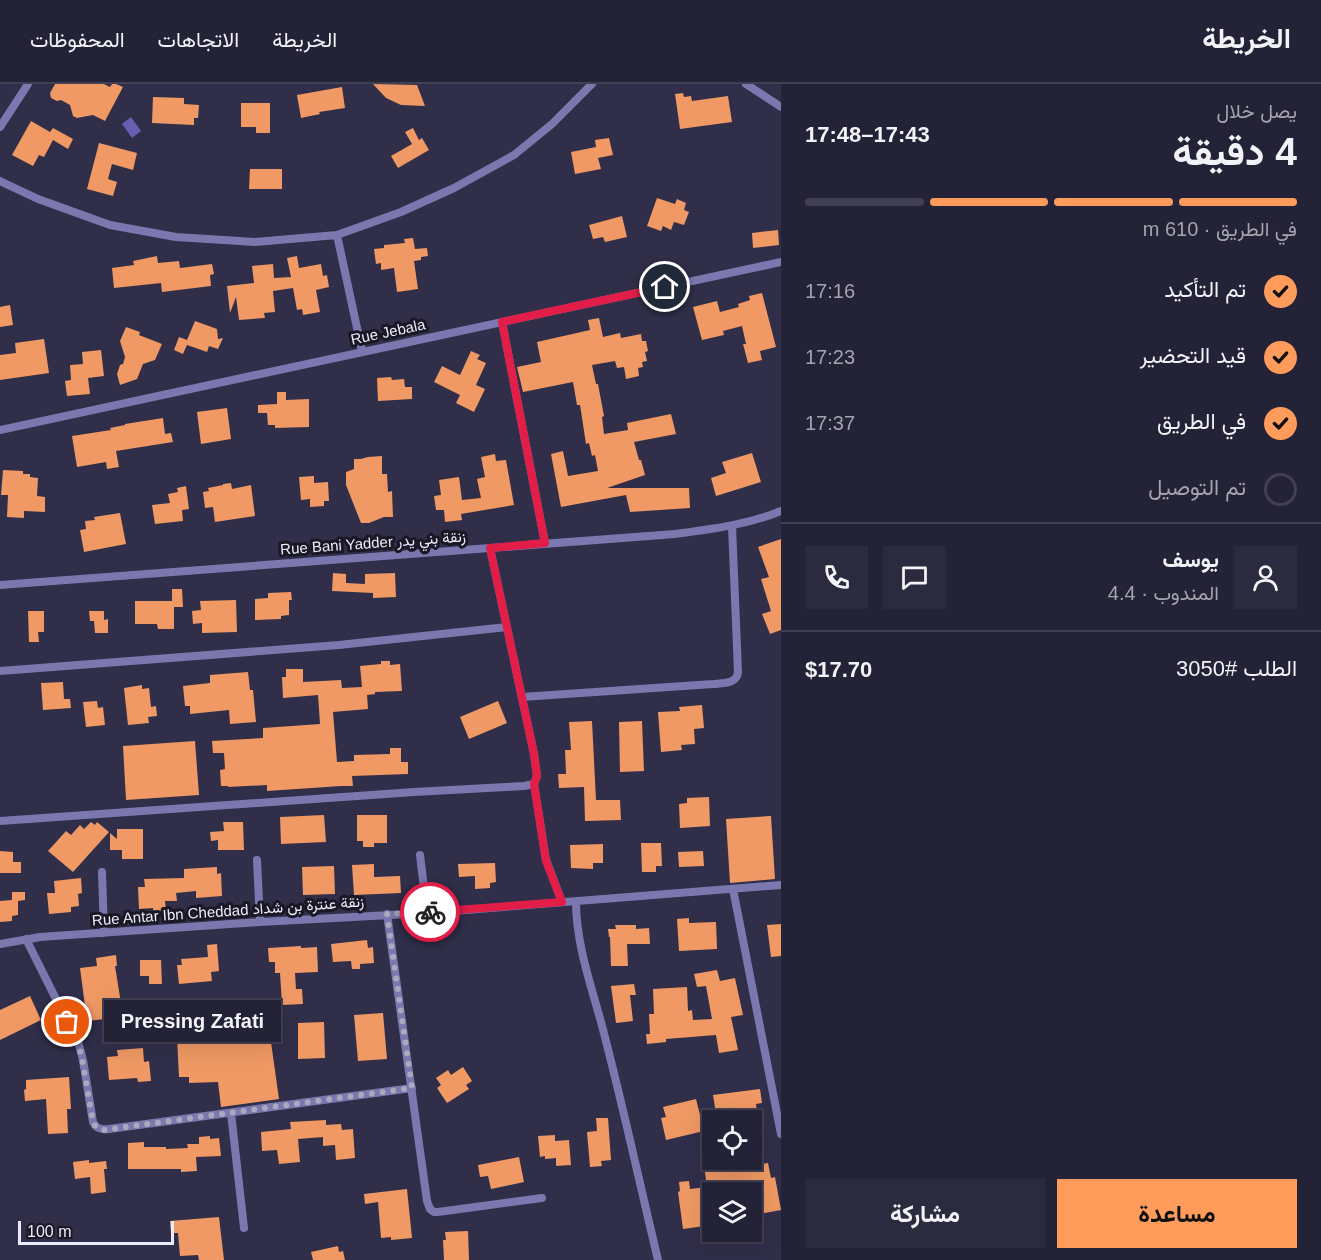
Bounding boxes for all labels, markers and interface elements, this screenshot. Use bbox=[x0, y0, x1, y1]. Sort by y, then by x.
text: الخريطة bbox=[1202, 23, 1291, 54]
text: المحفوظات bbox=[30, 28, 125, 51]
text: الاتجاهات bbox=[158, 28, 239, 51]
text: الخريطة bbox=[272, 28, 337, 51]
text: يصل خلال bbox=[1216, 100, 1297, 122]
text: 17:43–17:48 bbox=[805, 122, 930, 147]
text: 4 دقيقة bbox=[1173, 130, 1297, 173]
text: في الطريق · 610 m bbox=[1143, 218, 1297, 240]
pin bbox=[639, 261, 690, 312]
icon: home bbox=[648, 270, 681, 303]
icon: check bbox=[1264, 275, 1297, 308]
text: تم التأكيد bbox=[1164, 277, 1246, 302]
text: 17:16 bbox=[805, 280, 855, 302]
street label: Rue Jebala bbox=[349, 315, 427, 348]
icon: check bbox=[1264, 341, 1297, 374]
text: قيد التحضير bbox=[1140, 343, 1246, 368]
text: 17:23 bbox=[805, 346, 855, 368]
icon: check bbox=[1264, 407, 1297, 440]
text: في الطريق bbox=[1157, 409, 1246, 434]
text: 17:37 bbox=[805, 412, 855, 434]
text: تم التوصيل bbox=[1148, 475, 1246, 500]
street label: Rue Bani Yadder زنقة بني يدر bbox=[280, 528, 467, 562]
button: phone bbox=[805, 546, 868, 609]
button: chat bbox=[883, 546, 946, 609]
button: person bbox=[1234, 546, 1297, 609]
text: يوسف bbox=[1163, 547, 1219, 572]
text: المندوب · 4.4 bbox=[1108, 582, 1219, 604]
text: الطلب #3050 bbox=[1176, 656, 1297, 681]
text: $17.70 bbox=[805, 657, 872, 682]
courier bbox=[400, 882, 460, 942]
street label: Rue Antar Ibn Cheddad زنقة عنترة بن شداد bbox=[91, 893, 365, 930]
icon: bike bbox=[414, 896, 447, 929]
pin bbox=[41, 996, 92, 1047]
callout: Pressing Zafati bbox=[103, 1001, 280, 1043]
icon: bag bbox=[50, 1005, 83, 1038]
text: Pressing Zafati bbox=[121, 1010, 264, 1032]
map controls bbox=[702, 1110, 762, 1242]
button: locate bbox=[702, 1110, 762, 1170]
button: مشاركة bbox=[805, 1179, 1045, 1248]
button: مساعدة bbox=[1057, 1179, 1297, 1248]
button: layers bbox=[702, 1182, 762, 1242]
scale bar bbox=[18, 1218, 174, 1246]
text: 100 m bbox=[27, 1223, 71, 1240]

